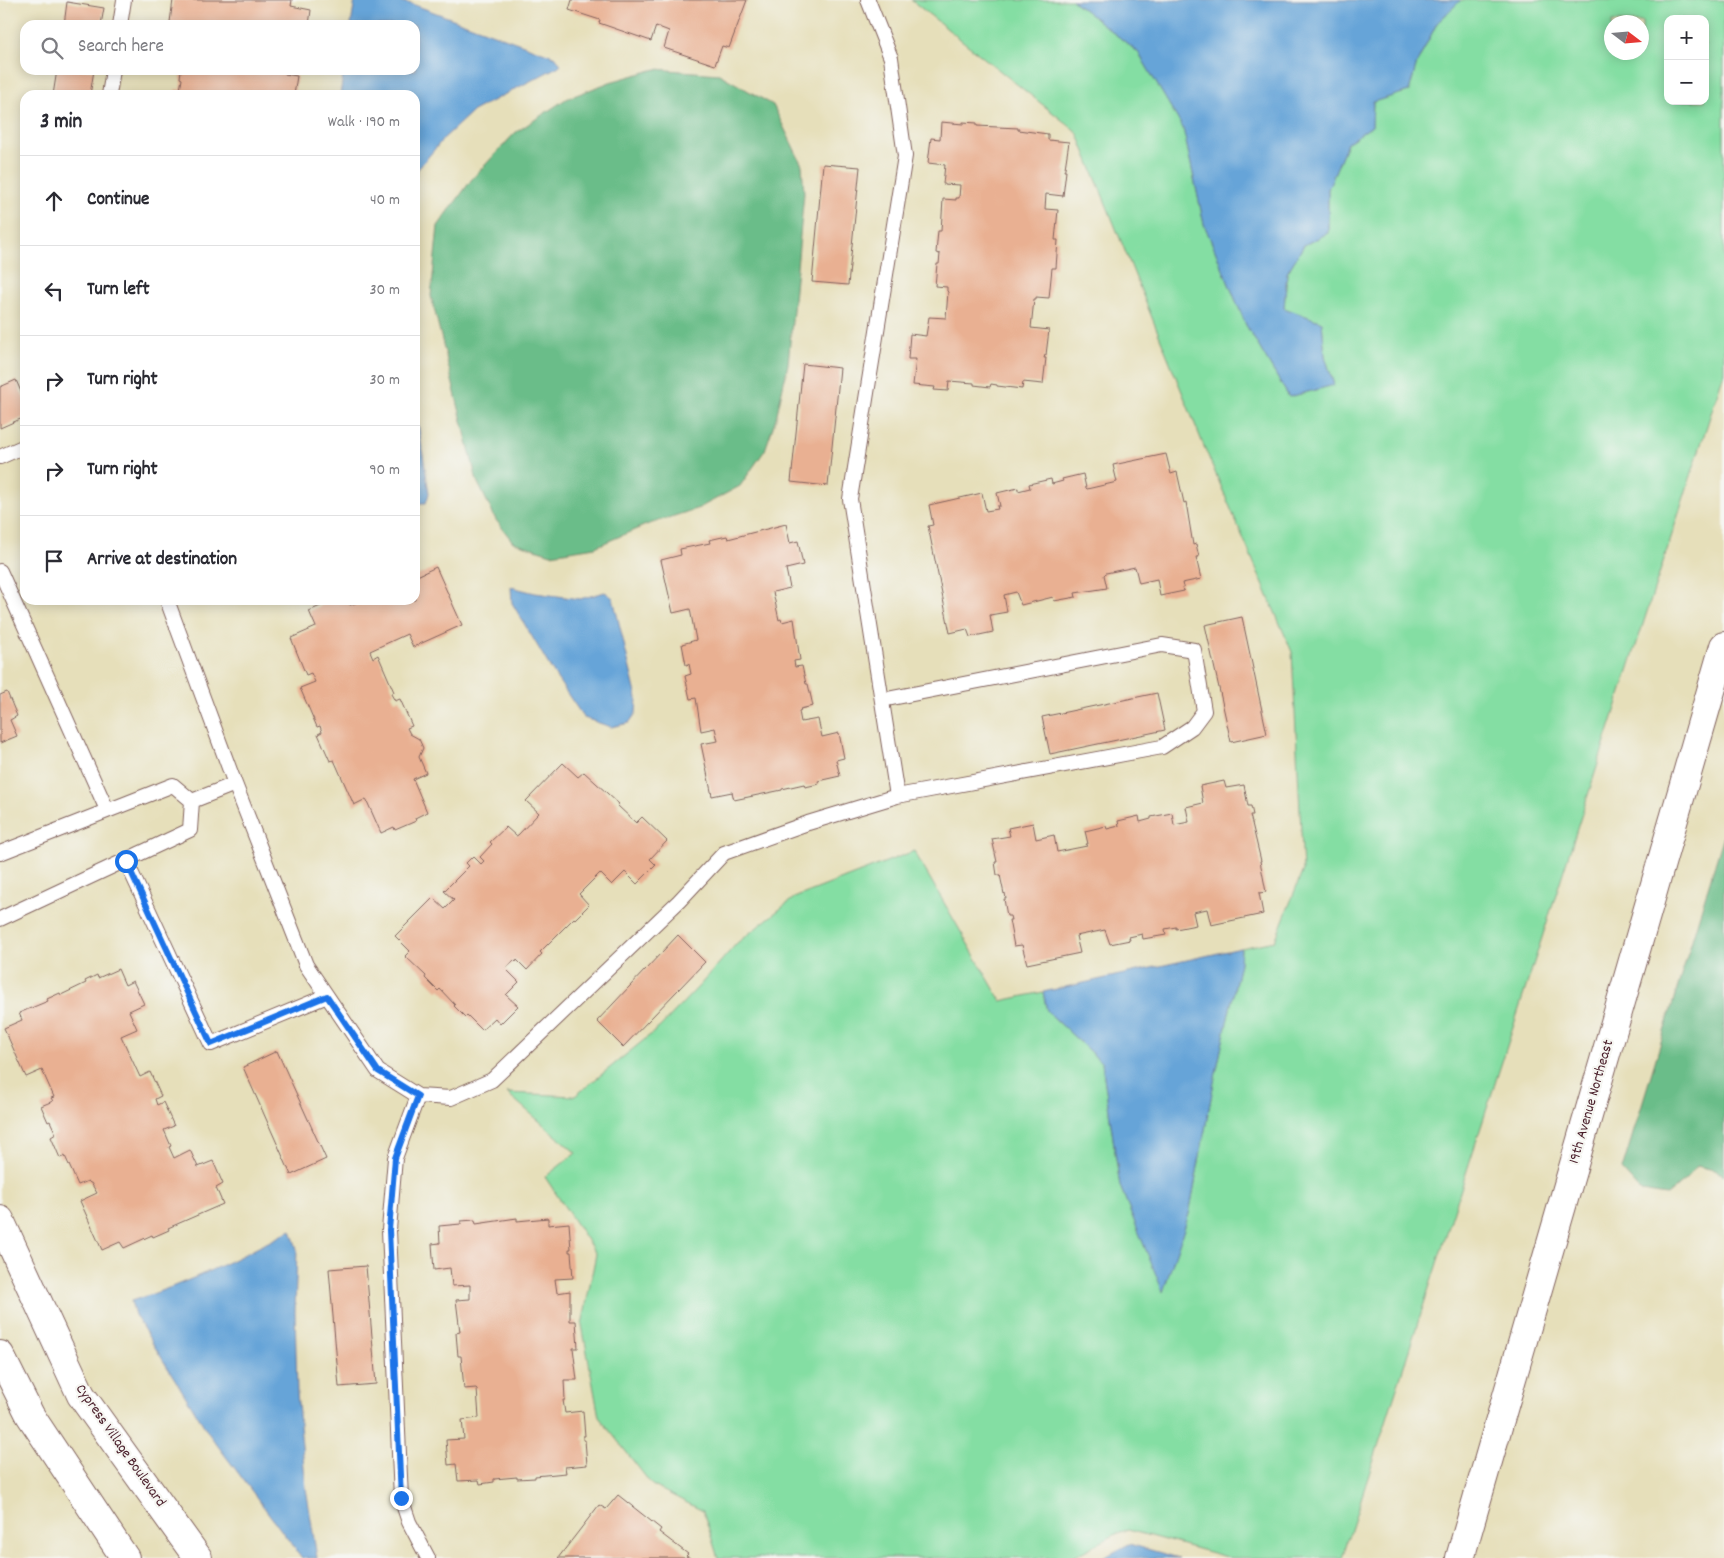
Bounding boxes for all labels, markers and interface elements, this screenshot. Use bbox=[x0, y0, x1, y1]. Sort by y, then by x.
north arrow bbox=[1604, 15, 1649, 60]
map controls bbox=[1664, 15, 1709, 105]
button: + bbox=[1664, 15, 1709, 60]
search box bbox=[20, 20, 420, 75]
icon: search bbox=[38, 34, 66, 62]
text: Search here bbox=[78, 34, 164, 61]
button: − bbox=[1664, 60, 1709, 105]
text: 3 min bbox=[40, 108, 82, 138]
text: Walk · 190 m bbox=[328, 111, 400, 134]
icon: ahead bbox=[40, 187, 68, 215]
text: Continue bbox=[87, 187, 149, 214]
text: 40 m bbox=[370, 189, 400, 212]
icon: left bbox=[40, 277, 68, 305]
text: Turn left bbox=[87, 277, 150, 304]
text: 30 m bbox=[370, 279, 400, 302]
icon: right bbox=[40, 367, 68, 395]
text: Turn right bbox=[87, 367, 158, 394]
text: 30 m bbox=[370, 369, 400, 392]
icon: right bbox=[40, 457, 68, 485]
text: Turn right bbox=[87, 457, 158, 484]
text: 90 m bbox=[369, 459, 400, 482]
icon: arrive bbox=[40, 547, 68, 575]
text: Arrive at destination bbox=[87, 547, 237, 574]
route start bbox=[115, 850, 138, 873]
street label: 19th Avenue Northeast bbox=[1564, 1037, 1620, 1167]
street label: Cypress Village Boulevard bbox=[69, 1380, 171, 1512]
route end bbox=[390, 1487, 413, 1510]

